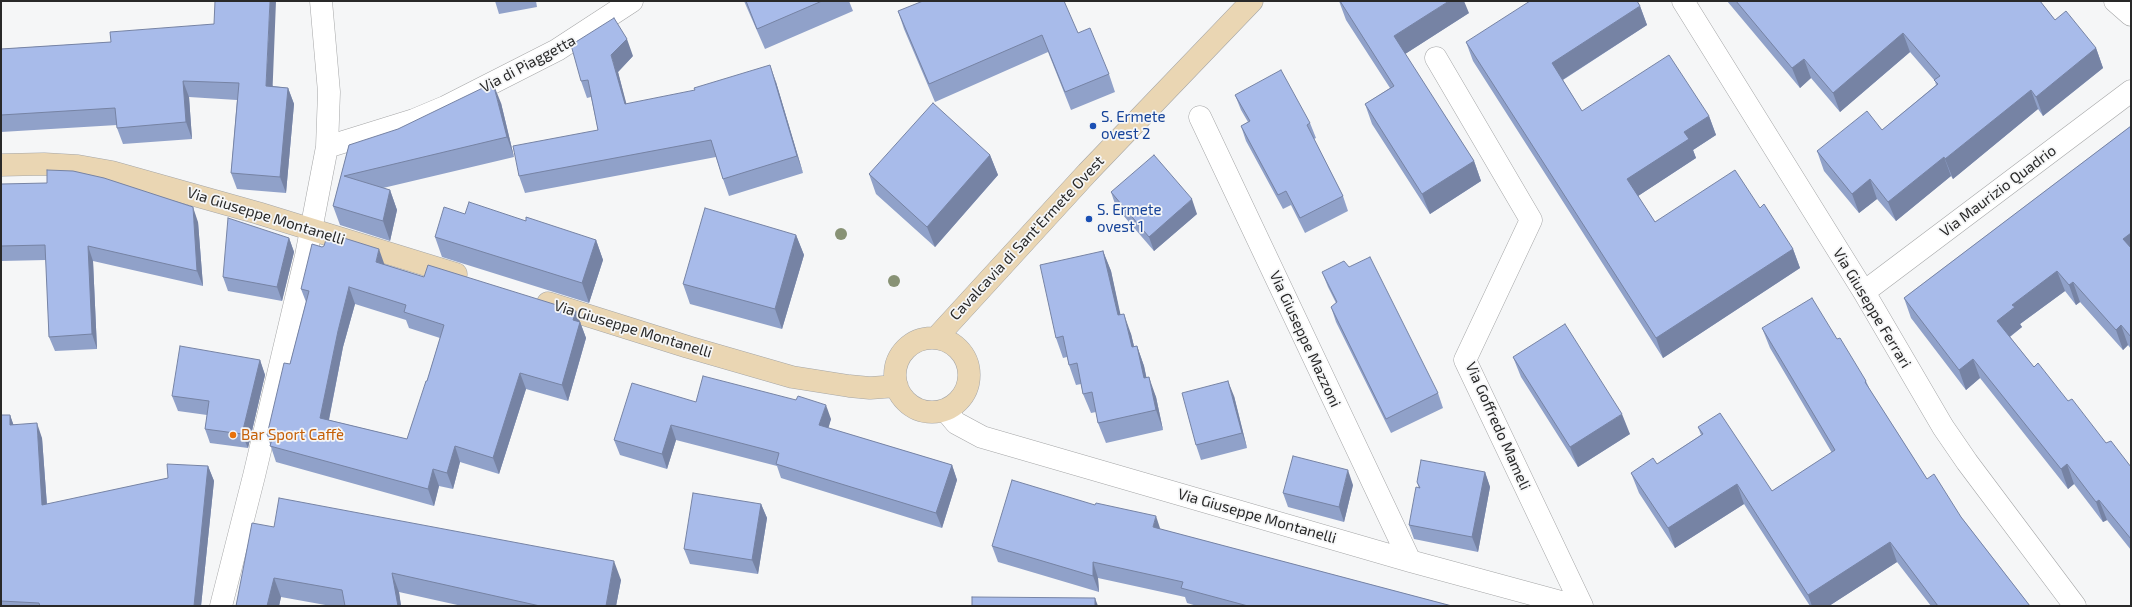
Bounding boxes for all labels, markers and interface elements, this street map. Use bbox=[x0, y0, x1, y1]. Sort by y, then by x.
street label: Via di Piaggetta bbox=[477, 31, 579, 97]
place label: S. Ermete ovest 2 bbox=[1101, 108, 1166, 143]
marker: S. Ermete ovest 2 bbox=[1088, 121, 1098, 131]
street label: Via Maurizio Quadrio bbox=[1936, 141, 2060, 241]
street label: Cavalcavia di Sant'Ermete Ovest bbox=[946, 152, 1108, 324]
street label: Via Giuseppe Montanelli bbox=[185, 183, 347, 249]
place label: S. Ermete ovest 1 bbox=[1097, 201, 1162, 236]
marker: S. Ermete ovest 1 bbox=[1084, 214, 1094, 224]
street label: Via Giuseppe Ferrari bbox=[1829, 245, 1915, 371]
street label: Via Giuseppe Mazzoni bbox=[1266, 268, 1344, 410]
street label: Via Giuseppe Montanelli bbox=[552, 296, 714, 362]
street label: Via Goffredo Mameli bbox=[1462, 359, 1534, 493]
place label: Bar Sport Caffè bbox=[241, 426, 344, 444]
marker: Bar Sport Caffè bbox=[228, 430, 238, 440]
street label: Via Giuseppe Montanelli bbox=[1176, 485, 1338, 547]

